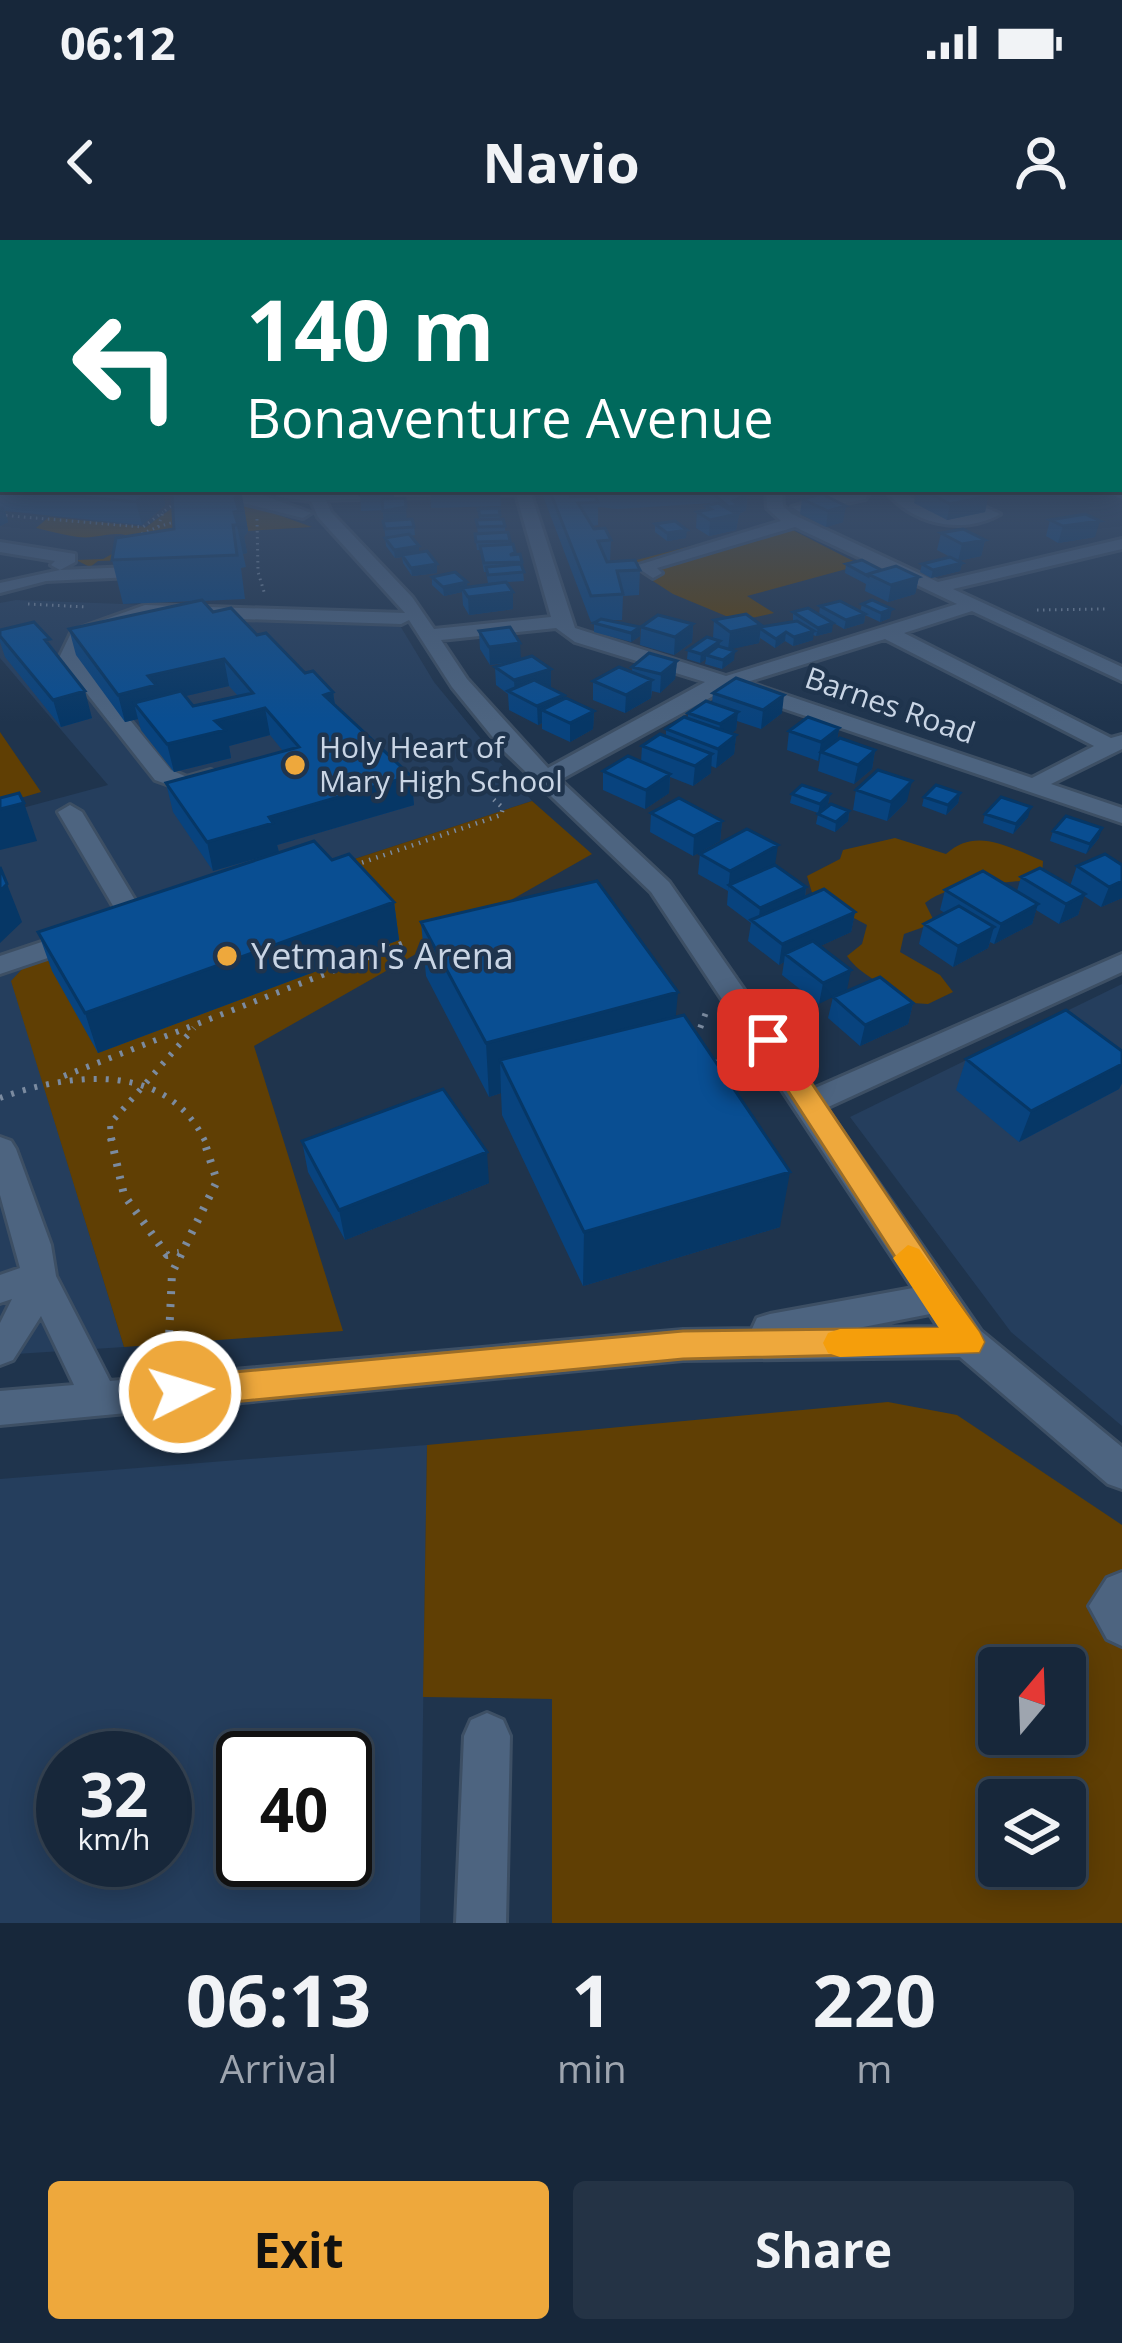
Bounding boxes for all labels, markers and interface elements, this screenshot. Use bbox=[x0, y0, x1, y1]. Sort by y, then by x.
text: 06:12 bbox=[60, 12, 176, 73]
text: Navio bbox=[482, 125, 640, 199]
icon: back bbox=[48, 129, 114, 195]
icon: person bbox=[1008, 129, 1074, 195]
text: 140 m bbox=[246, 271, 494, 386]
icon: left bbox=[48, 288, 204, 444]
text: Bonaventure Avenue bbox=[246, 380, 774, 454]
street label: Barnes Road bbox=[800, 656, 981, 753]
place label: Holy Heart of Mary High School bbox=[319, 726, 563, 801]
marker: Holy Heart of Mary High School bbox=[282, 752, 308, 778]
place label: Yetman's Arena bbox=[251, 931, 514, 980]
marker: Yetman's Arena bbox=[214, 943, 240, 969]
pin bbox=[717, 989, 819, 1091]
icon: arrive bbox=[735, 1007, 801, 1073]
position arrow bbox=[117, 1329, 243, 1455]
north arrow bbox=[978, 1647, 1086, 1755]
map controls bbox=[978, 1647, 1086, 1887]
speed limit sign: 40 bbox=[216, 1731, 372, 1887]
text: 32 bbox=[80, 1753, 148, 1835]
button: layers bbox=[978, 1779, 1086, 1887]
text: km/h bbox=[78, 1818, 150, 1859]
text: 06:13 bbox=[186, 1950, 371, 2048]
text: 1 bbox=[571, 1950, 612, 2048]
text: 220 bbox=[813, 1950, 936, 2048]
text: Arrival bbox=[220, 2041, 337, 2094]
text: min bbox=[557, 2041, 627, 2094]
text: m bbox=[856, 2041, 892, 2094]
button: Exit bbox=[48, 2181, 549, 2319]
button: Share bbox=[573, 2181, 1074, 2319]

